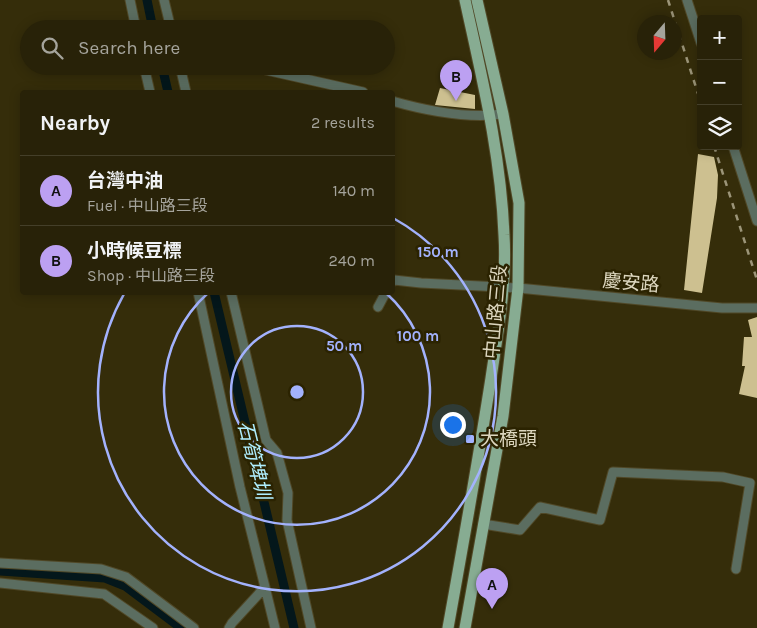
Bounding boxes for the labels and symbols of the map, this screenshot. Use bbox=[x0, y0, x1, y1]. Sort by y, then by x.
north arrow bbox=[637, 15, 682, 60]
pin: B bbox=[440, 60, 472, 101]
text: 150 m bbox=[417, 243, 459, 261]
street label: 中山路三段 bbox=[481, 264, 511, 360]
street label: 慶安路 bbox=[602, 270, 660, 296]
text: 100 m bbox=[397, 327, 439, 345]
text: 50 m bbox=[326, 337, 362, 355]
centre of rings bbox=[288, 383, 306, 401]
your location bbox=[440, 412, 466, 438]
water label: 石筍埤圳 bbox=[233, 418, 276, 505]
place label: 大橋頭 bbox=[480, 428, 537, 450]
marker: 大橋頭 bbox=[464, 433, 476, 445]
pin: A bbox=[476, 568, 508, 609]

